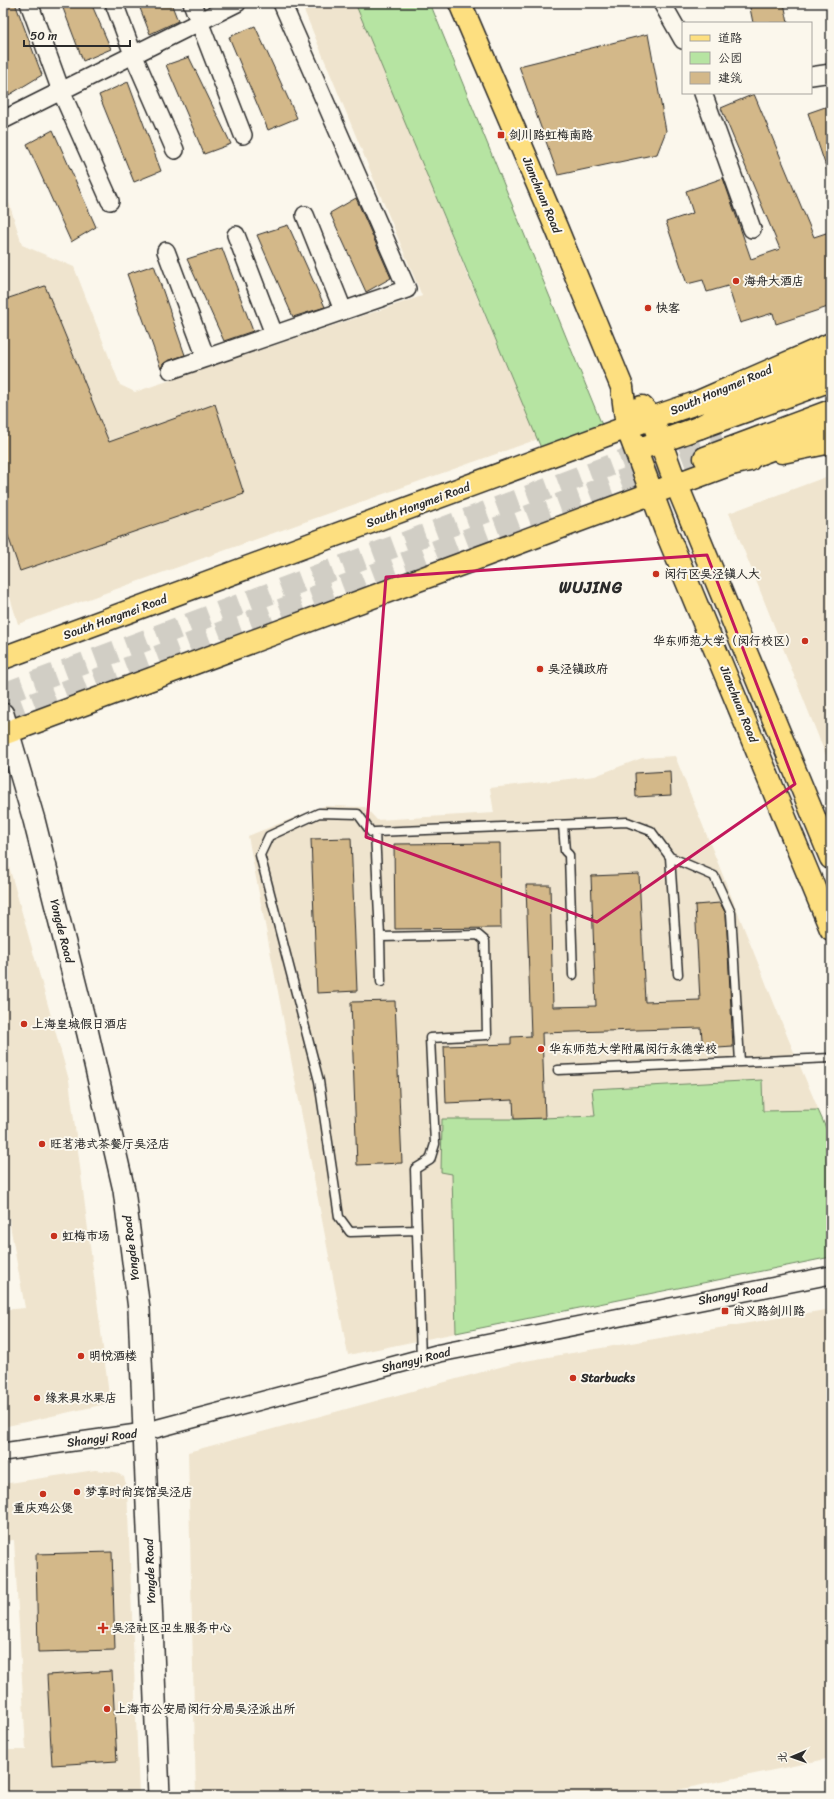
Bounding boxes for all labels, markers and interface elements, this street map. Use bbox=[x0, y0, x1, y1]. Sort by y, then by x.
scale bar bbox=[24, 22, 130, 48]
legend bbox=[682, 22, 812, 94]
text: 50 m bbox=[30, 25, 57, 47]
text: 道路 bbox=[718, 27, 742, 49]
text: 公园 bbox=[718, 47, 742, 69]
text: 建筑 bbox=[718, 67, 742, 89]
place label: 剑川路虹梅南路 bbox=[509, 124, 593, 146]
marker: 剑川路虹梅南路 bbox=[496, 130, 506, 140]
street label: Jianchuan Road bbox=[516, 152, 568, 237]
place label: 海舟大酒店 bbox=[744, 270, 804, 292]
marker: 海舟大酒店 bbox=[731, 276, 741, 286]
place label: 快客 bbox=[656, 297, 680, 319]
marker: 快客 bbox=[643, 303, 653, 313]
street label: South Hongmei Road bbox=[666, 358, 777, 421]
street label: South Hongmei Road bbox=[363, 475, 475, 534]
place label: 闵行区吴泾镇人大 bbox=[664, 563, 760, 585]
marker: 闵行区吴泾镇人大 bbox=[651, 569, 661, 579]
district label: WUJING bbox=[559, 573, 623, 602]
street label: South Hongmei Road bbox=[60, 587, 172, 646]
place label: 华东师范大学（闵行校区） bbox=[653, 630, 797, 652]
marker: 华东师范大学（闵行校区） bbox=[800, 636, 810, 646]
place label: 吴泾镇政府 bbox=[548, 658, 608, 680]
street label: Jianchuan Road bbox=[713, 661, 765, 747]
marker: 吴泾镇政府 bbox=[535, 664, 545, 674]
street label: Yongde Road bbox=[43, 897, 81, 967]
place label: 上海皇城假日酒店 bbox=[32, 1013, 128, 1035]
marker: 上海皇城假日酒店 bbox=[19, 1019, 29, 1029]
place label: 华东师范大学附属闵行永德学校 bbox=[549, 1038, 717, 1060]
marker: 华东师范大学附属闵行永德学校 bbox=[536, 1044, 546, 1054]
place label: 旺茗港式茶餐厅吴泾店 bbox=[50, 1133, 170, 1155]
marker: 旺茗港式茶餐厅吴泾店 bbox=[37, 1139, 47, 1149]
street label: Yongde Road bbox=[116, 1213, 146, 1282]
place label: 虹梅市场 bbox=[62, 1225, 110, 1247]
marker: 虹梅市场 bbox=[49, 1231, 59, 1241]
street label: Shangyi Road bbox=[696, 1276, 770, 1312]
place label: 尚义路剑川路 bbox=[733, 1300, 805, 1322]
marker: 尚义路剑川路 bbox=[720, 1306, 730, 1316]
street label: Shangyi Road bbox=[379, 1341, 454, 1379]
place label: 明悦酒楼 bbox=[89, 1345, 137, 1367]
marker: 明悦酒楼 bbox=[76, 1351, 86, 1361]
place label: Starbucks bbox=[580, 1367, 636, 1389]
marker: Starbucks bbox=[568, 1373, 578, 1383]
place label: 缘来具水果店 bbox=[45, 1387, 117, 1409]
marker: 缘来具水果店 bbox=[32, 1393, 42, 1403]
street label: Shangyi Road bbox=[66, 1422, 139, 1454]
place label: 梦享时尚宾馆吴泾店 bbox=[85, 1481, 193, 1503]
marker: 梦享时尚宾馆吴泾店 bbox=[72, 1487, 82, 1497]
marker: 重庆鸡公煲 bbox=[38, 1489, 48, 1499]
place label: 重庆鸡公煲 bbox=[13, 1497, 73, 1519]
street label: Yongde Road bbox=[138, 1536, 162, 1604]
place label: 吴泾社区卫生服务中心 bbox=[112, 1617, 232, 1639]
marker: 吴泾社区卫生服务中心 bbox=[97, 1622, 109, 1634]
place label: 上海市公安局闵行分局吴泾派出所 bbox=[115, 1698, 296, 1720]
marker: 上海市公安局闵行分局吴泾派出所 bbox=[102, 1704, 112, 1714]
north arrow bbox=[772, 1737, 812, 1777]
text: 北 bbox=[773, 1752, 792, 1763]

